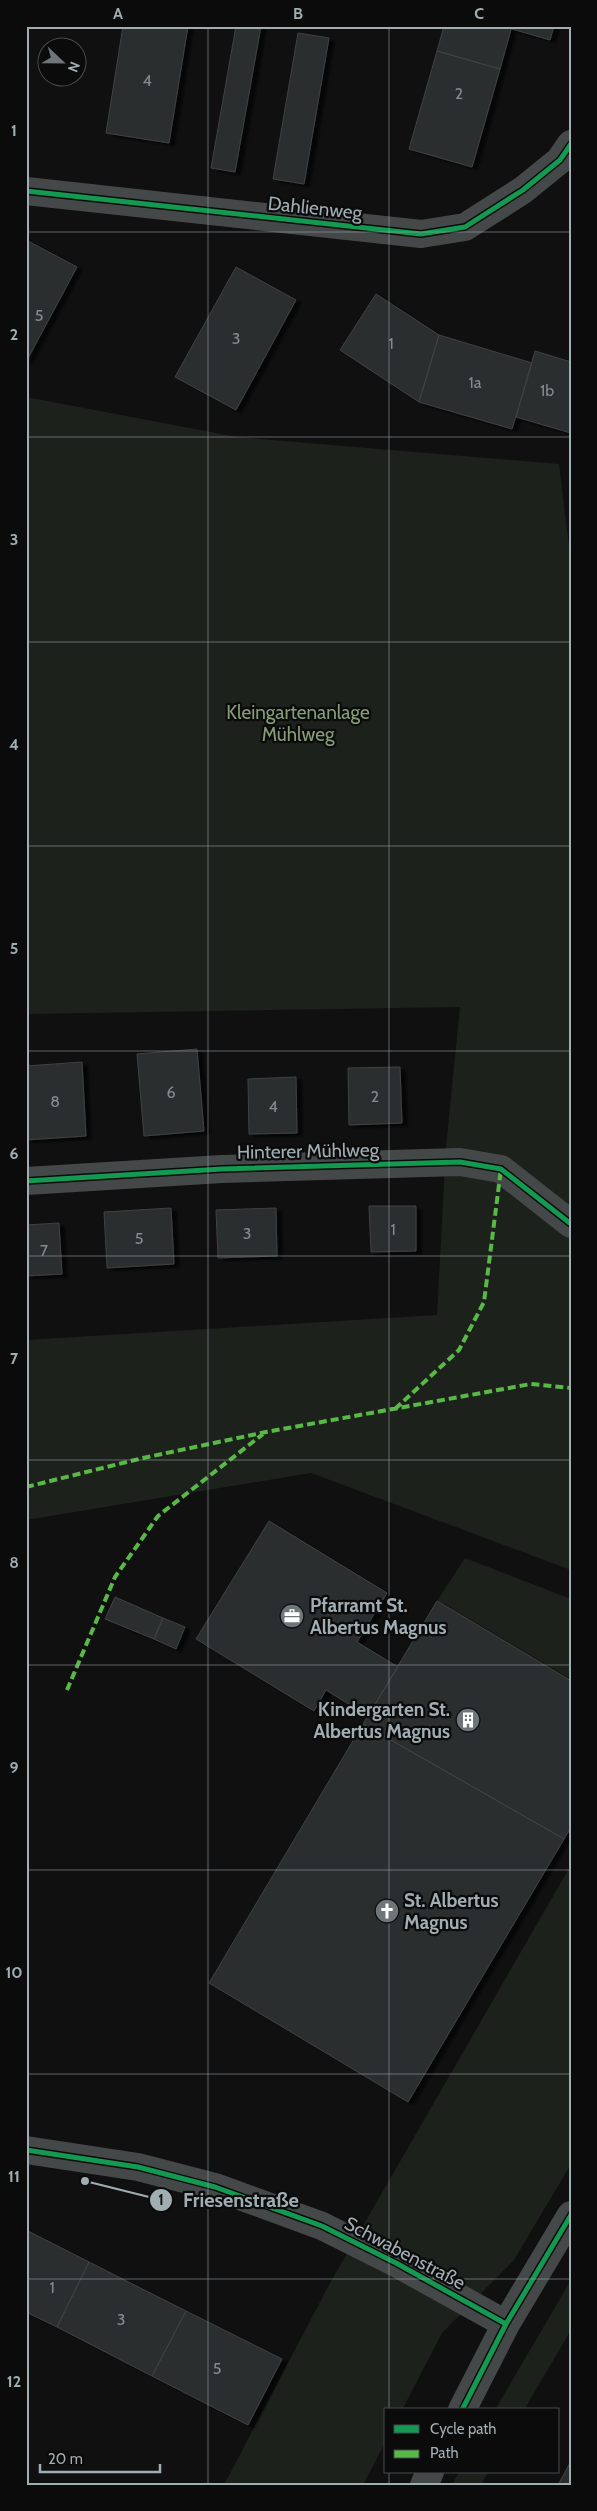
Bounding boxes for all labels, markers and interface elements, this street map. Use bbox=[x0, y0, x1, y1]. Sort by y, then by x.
text: A bbox=[113, 4, 123, 23]
text: B bbox=[293, 4, 303, 23]
text: C bbox=[474, 4, 484, 23]
north arrow bbox=[38, 38, 88, 88]
text: N bbox=[64, 59, 84, 75]
house number: 4 bbox=[142, 71, 152, 90]
house number: 2 bbox=[455, 84, 463, 103]
text: 1 bbox=[11, 121, 17, 140]
street label: Dahlienweg bbox=[267, 192, 364, 224]
house number: 5 bbox=[35, 306, 43, 325]
text: 2 bbox=[10, 325, 18, 344]
house number: 3 bbox=[232, 329, 240, 348]
house number: 1 bbox=[388, 334, 394, 353]
house number: 1a bbox=[469, 373, 482, 392]
house number: 1b bbox=[540, 381, 554, 400]
text: 3 bbox=[10, 530, 18, 549]
park label: Kleingartenanlage Mühlweg bbox=[226, 701, 370, 746]
text: 4 bbox=[9, 735, 19, 754]
text: 5 bbox=[10, 939, 18, 958]
house number: 6 bbox=[166, 1083, 176, 1102]
house number: 2 bbox=[371, 1087, 379, 1106]
house number: 8 bbox=[50, 1092, 60, 1111]
house number: 4 bbox=[268, 1097, 278, 1116]
street label: Hinterer Mühlweg bbox=[237, 1138, 380, 1164]
text: 6 bbox=[10, 1144, 19, 1163]
house number: 1 bbox=[390, 1220, 396, 1239]
house number: 3 bbox=[243, 1224, 251, 1243]
house number: 5 bbox=[135, 1229, 143, 1248]
house number: 7 bbox=[40, 1241, 48, 1260]
text: 7 bbox=[10, 1349, 19, 1368]
text: 8 bbox=[9, 1553, 19, 1572]
place label: Pfarramt St. Albertus Magnus bbox=[310, 1594, 447, 1639]
office icon: Pfarramt St. Albertus Magnus bbox=[279, 1603, 305, 1629]
place label: Kindergarten St. Albertus Magnus bbox=[313, 1698, 450, 1743]
building icon: Kindergarten St. Albertus Magnus bbox=[455, 1707, 481, 1733]
text: 9 bbox=[10, 1758, 19, 1777]
place label: St. Albertus Magnus bbox=[404, 1889, 499, 1934]
church icon: St. Albertus Magnus bbox=[374, 1898, 400, 1924]
text: 10 bbox=[5, 1963, 23, 1982]
text: 11 bbox=[8, 2167, 20, 2186]
callout: Friesenstraße bbox=[148, 2183, 309, 2218]
text: Friesenstraße bbox=[183, 2188, 299, 2212]
text: 1 bbox=[158, 2191, 164, 2209]
street label: Schwabenstraße bbox=[341, 2212, 470, 2295]
house number: 1 bbox=[49, 2278, 55, 2297]
house number: 3 bbox=[117, 2310, 125, 2329]
house number: 5 bbox=[213, 2359, 221, 2378]
text: 12 bbox=[7, 2372, 21, 2391]
legend bbox=[384, 2408, 560, 2474]
text: Cycle path bbox=[430, 2420, 496, 2438]
scale bar bbox=[40, 2441, 160, 2473]
text: Path bbox=[430, 2444, 459, 2462]
text: 20 m bbox=[48, 2450, 83, 2468]

